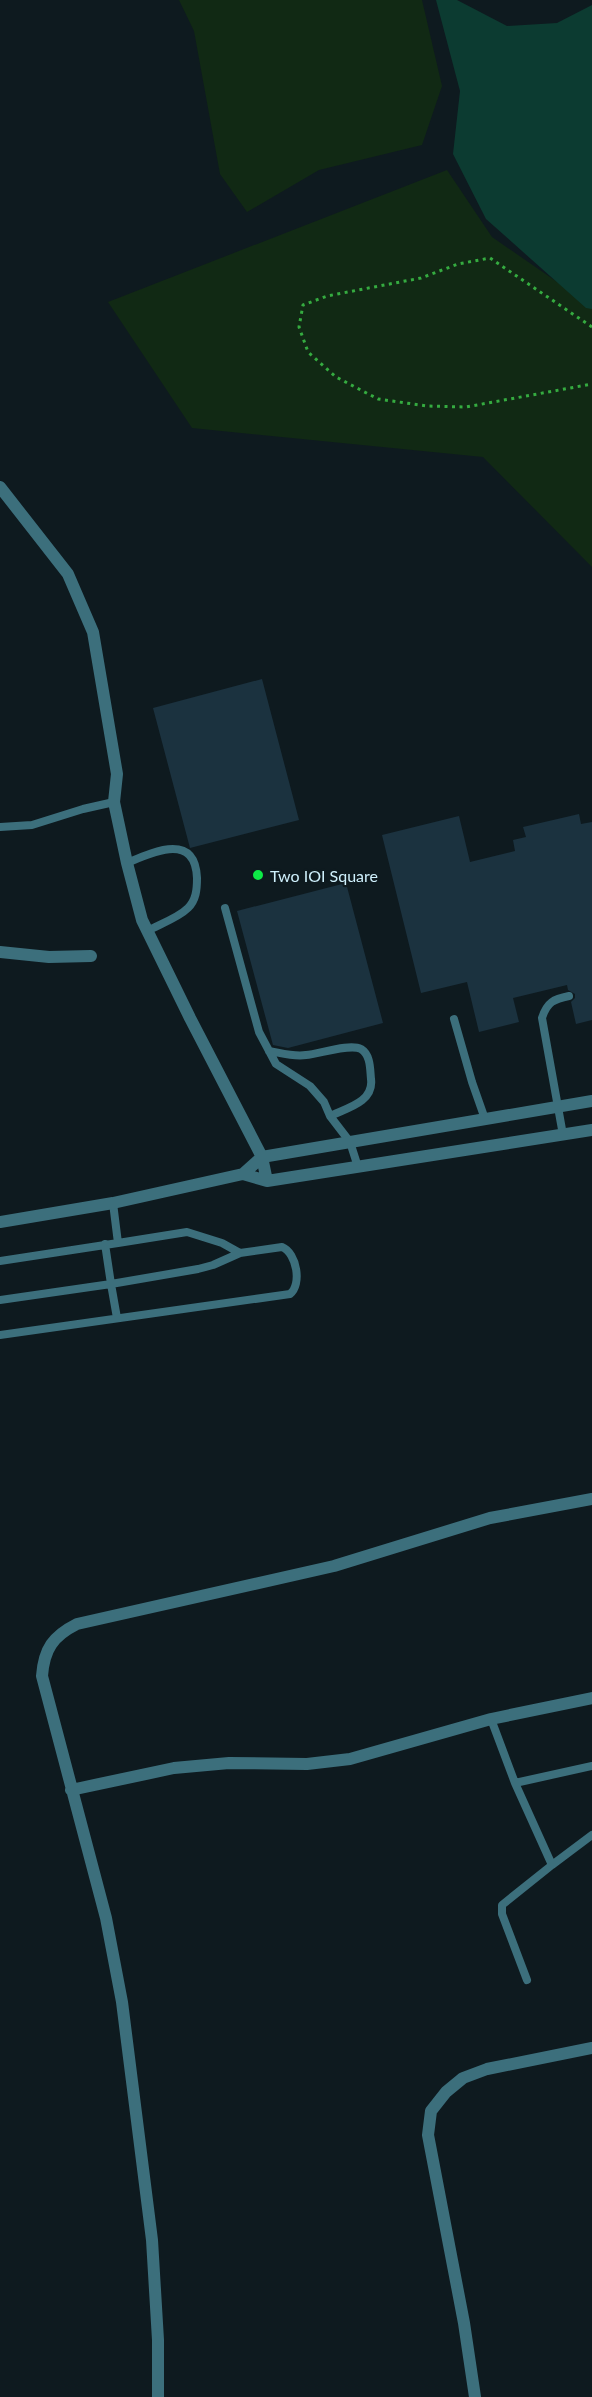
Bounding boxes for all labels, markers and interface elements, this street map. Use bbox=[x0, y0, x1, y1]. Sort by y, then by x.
place label: Two IOI Square bbox=[270, 866, 378, 885]
marker: Two IOI Square bbox=[251, 868, 265, 882]

